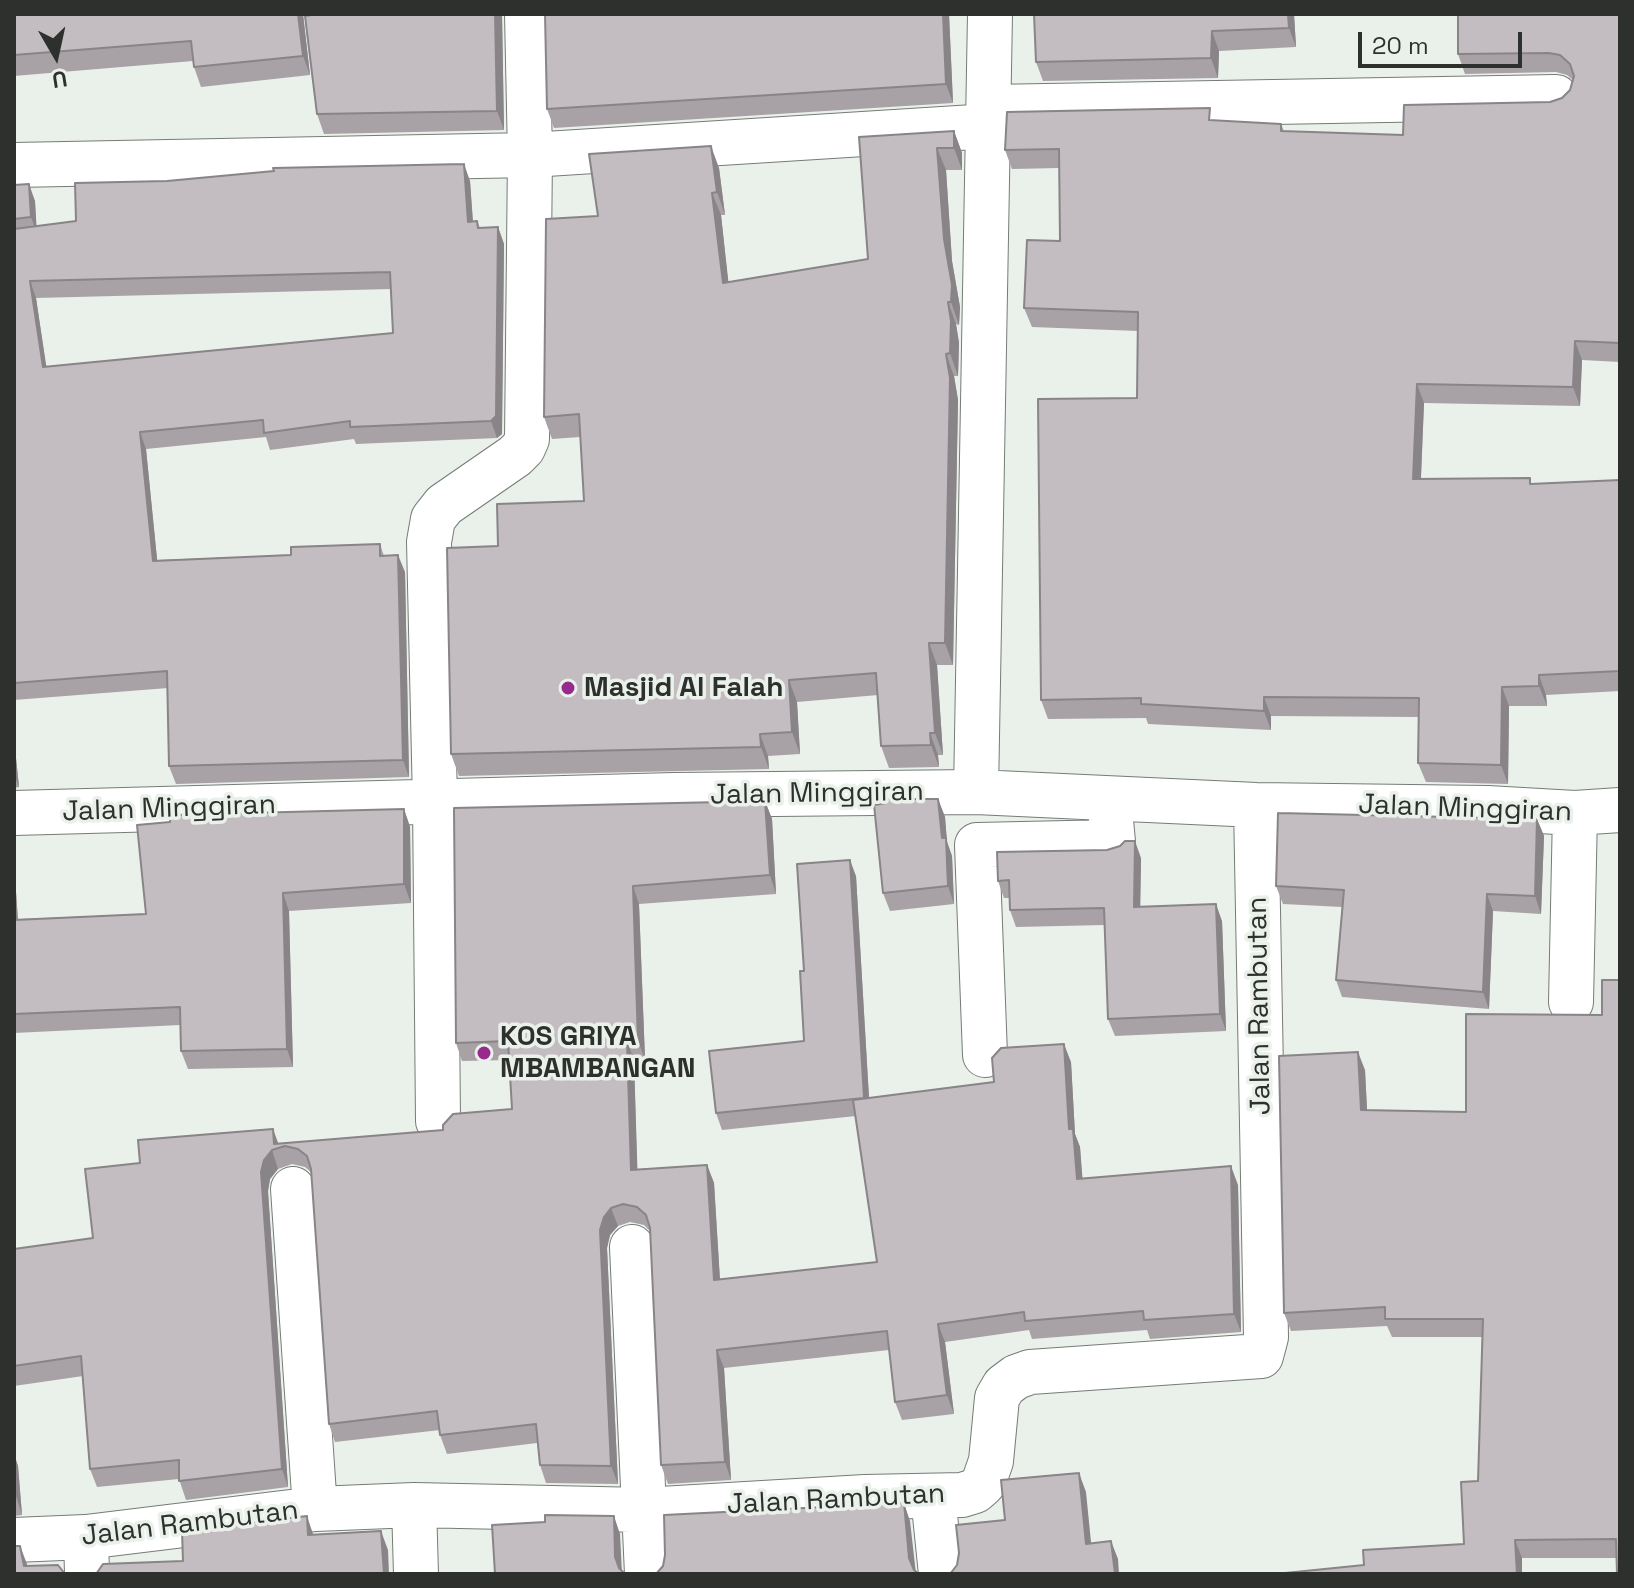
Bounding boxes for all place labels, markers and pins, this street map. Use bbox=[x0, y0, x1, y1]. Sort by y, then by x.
place label: Masjid Al Falah bbox=[584, 671, 783, 705]
marker: Masjid Al Falah bbox=[559, 679, 577, 697]
place label: KOS GRIYA MBAMBANGAN bbox=[500, 1020, 696, 1086]
marker: KOS GRIYA MBAMBANGAN bbox=[475, 1044, 493, 1062]

